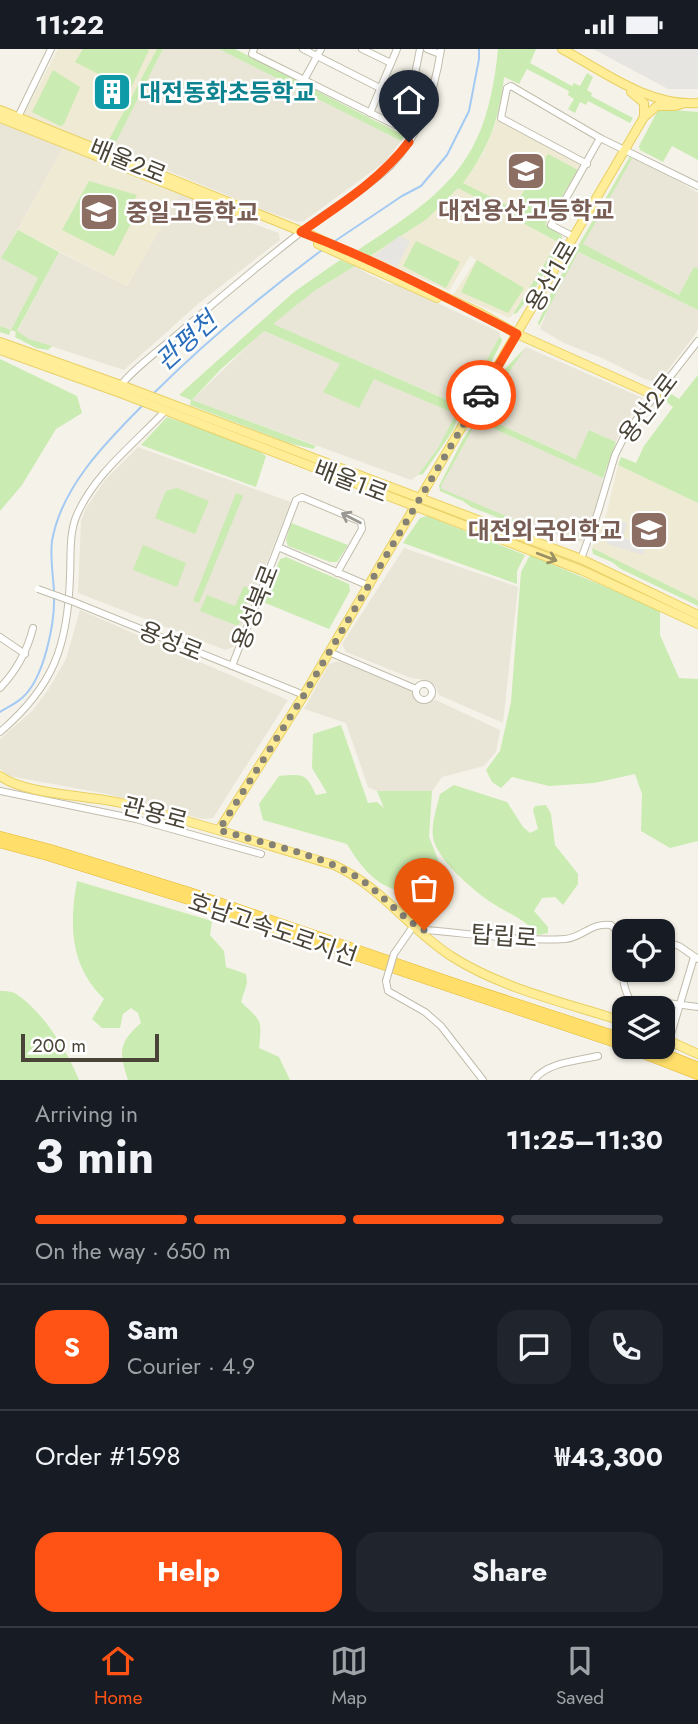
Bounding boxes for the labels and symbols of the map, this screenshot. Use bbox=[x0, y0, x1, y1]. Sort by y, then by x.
pin bbox=[379, 70, 439, 142]
building icon: 대전동화초등학교 bbox=[91, 71, 133, 113]
place label: 대전동화초등학교 bbox=[139, 75, 316, 110]
street label: 배울2로 bbox=[84, 130, 172, 192]
school or university icon: 대전용산고등학교 bbox=[505, 150, 547, 192]
school or university icon: 중일고등학교 bbox=[78, 191, 120, 233]
place label: 대전용산고등학교 bbox=[438, 193, 614, 228]
place label: 중일고등학교 bbox=[126, 195, 258, 230]
street label: 용산1로 bbox=[517, 234, 585, 318]
water label: 관평천 bbox=[147, 301, 228, 379]
courier bbox=[446, 360, 516, 430]
street label: 용산2로 bbox=[610, 366, 686, 450]
street label: 배울1로 bbox=[309, 451, 393, 511]
school or university icon: 대전외국인학교 bbox=[628, 509, 670, 551]
one-way arrow bbox=[341, 510, 361, 524]
place label: 대전외국인학교 bbox=[467, 513, 622, 548]
one-way arrow bbox=[536, 552, 558, 564]
street label: 용성북로 bbox=[223, 559, 287, 655]
street label: 용성로 bbox=[134, 612, 208, 670]
street label: 관용로 bbox=[118, 788, 192, 838]
pin bbox=[394, 858, 454, 930]
street label: 호남고속도로지선 bbox=[184, 884, 362, 974]
street label: 탑립로 bbox=[470, 916, 538, 956]
scale bar bbox=[21, 1031, 159, 1063]

